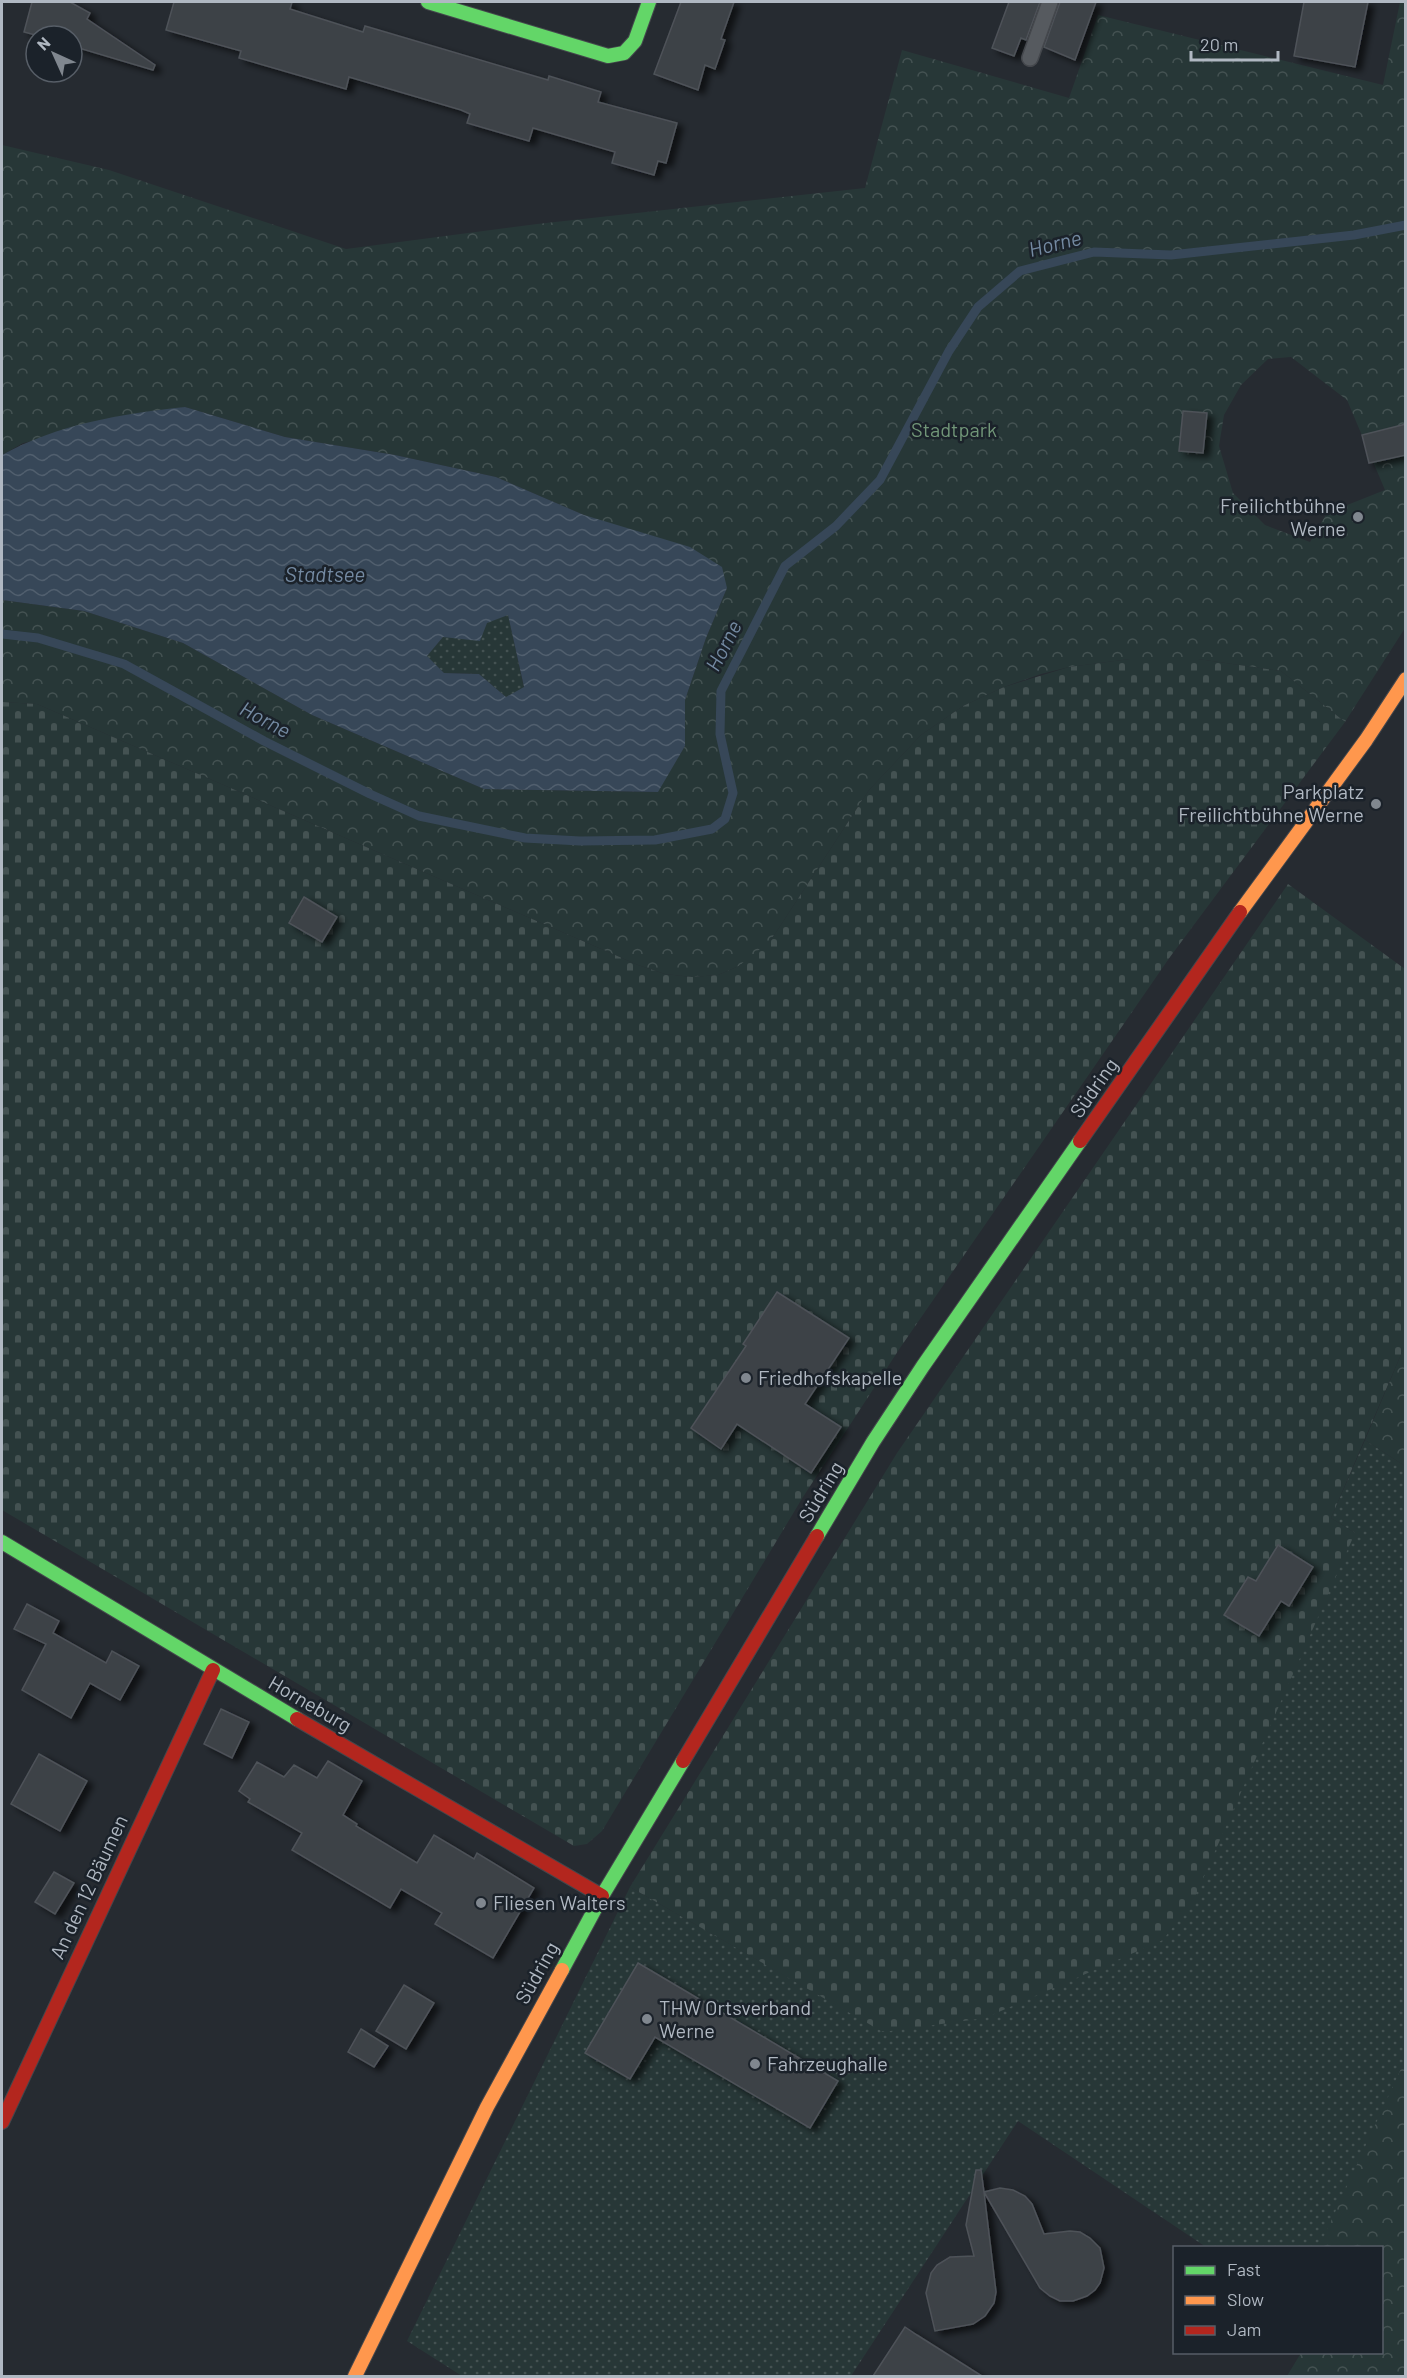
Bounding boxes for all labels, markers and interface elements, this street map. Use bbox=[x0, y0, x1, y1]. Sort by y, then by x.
north arrow bbox=[24, 24, 84, 84]
scale bar bbox=[1191, 24, 1278, 62]
text: N bbox=[33, 33, 54, 54]
text: 20 m bbox=[1200, 33, 1238, 55]
water label: Horne bbox=[1026, 224, 1084, 261]
park label: Stadtpark bbox=[911, 417, 997, 441]
place label: Freilichtbühne Werne bbox=[1220, 493, 1346, 540]
marker: Freilichtbühne Werne bbox=[1351, 510, 1365, 524]
water label: Stadtsee bbox=[285, 561, 365, 586]
water label: Horne bbox=[699, 616, 746, 675]
water label: Horne bbox=[236, 695, 295, 742]
place label: Parkplatz Freilichtbühne Werne bbox=[1178, 779, 1364, 826]
marker: Parkplatz Freilichtbühne Werne bbox=[1369, 797, 1383, 811]
street label: Südring bbox=[1064, 1053, 1122, 1122]
place label: Friedhofskapelle bbox=[758, 1365, 902, 1389]
marker: Friedhofskapelle bbox=[739, 1371, 753, 1385]
street label: Südring bbox=[793, 1456, 848, 1526]
street label: Horneburg bbox=[265, 1670, 356, 1737]
street label: An den 12 Bäumen bbox=[44, 1811, 132, 1962]
place label: Fliesen Walters bbox=[493, 1890, 626, 1914]
marker: Fliesen Walters bbox=[474, 1896, 488, 1910]
street label: Südring bbox=[509, 1937, 563, 2008]
place label: THW Ortsverband Werne bbox=[659, 1995, 811, 2042]
marker: THW Ortsverband Werne bbox=[640, 2012, 654, 2026]
place label: Fahrzeughalle bbox=[767, 2051, 888, 2075]
marker: Fahrzeughalle bbox=[748, 2057, 762, 2071]
legend bbox=[1173, 2246, 1383, 2354]
text: Fast bbox=[1227, 2258, 1261, 2280]
text: Slow bbox=[1227, 2288, 1264, 2310]
text: Jam bbox=[1227, 2318, 1261, 2340]

